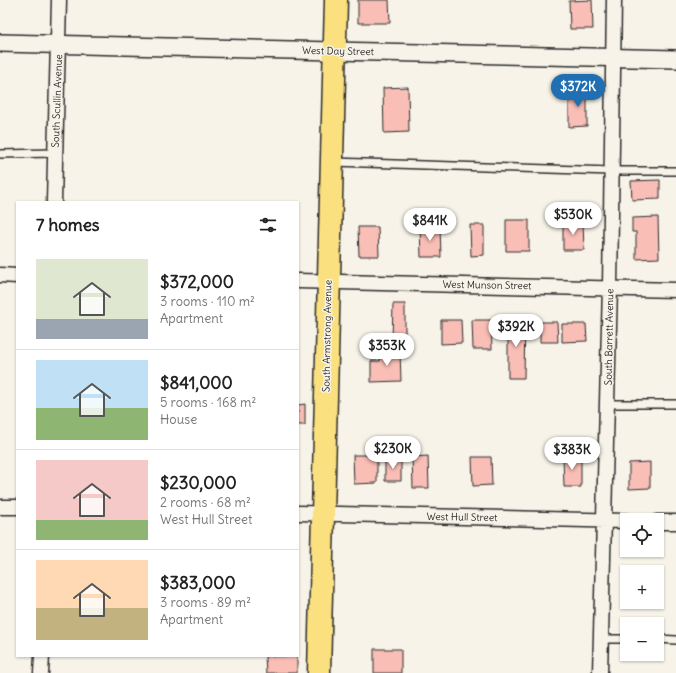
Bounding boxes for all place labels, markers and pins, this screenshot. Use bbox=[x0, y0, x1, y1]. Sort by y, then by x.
pin: $372K bbox=[550, 74, 606, 108]
pin: $530K bbox=[545, 202, 601, 236]
pin: $841K bbox=[402, 208, 458, 242]
pin: $392K bbox=[488, 314, 544, 348]
pin: $353K bbox=[359, 333, 415, 367]
pin: $230K bbox=[365, 436, 421, 470]
pin: $383K bbox=[544, 437, 600, 471]

